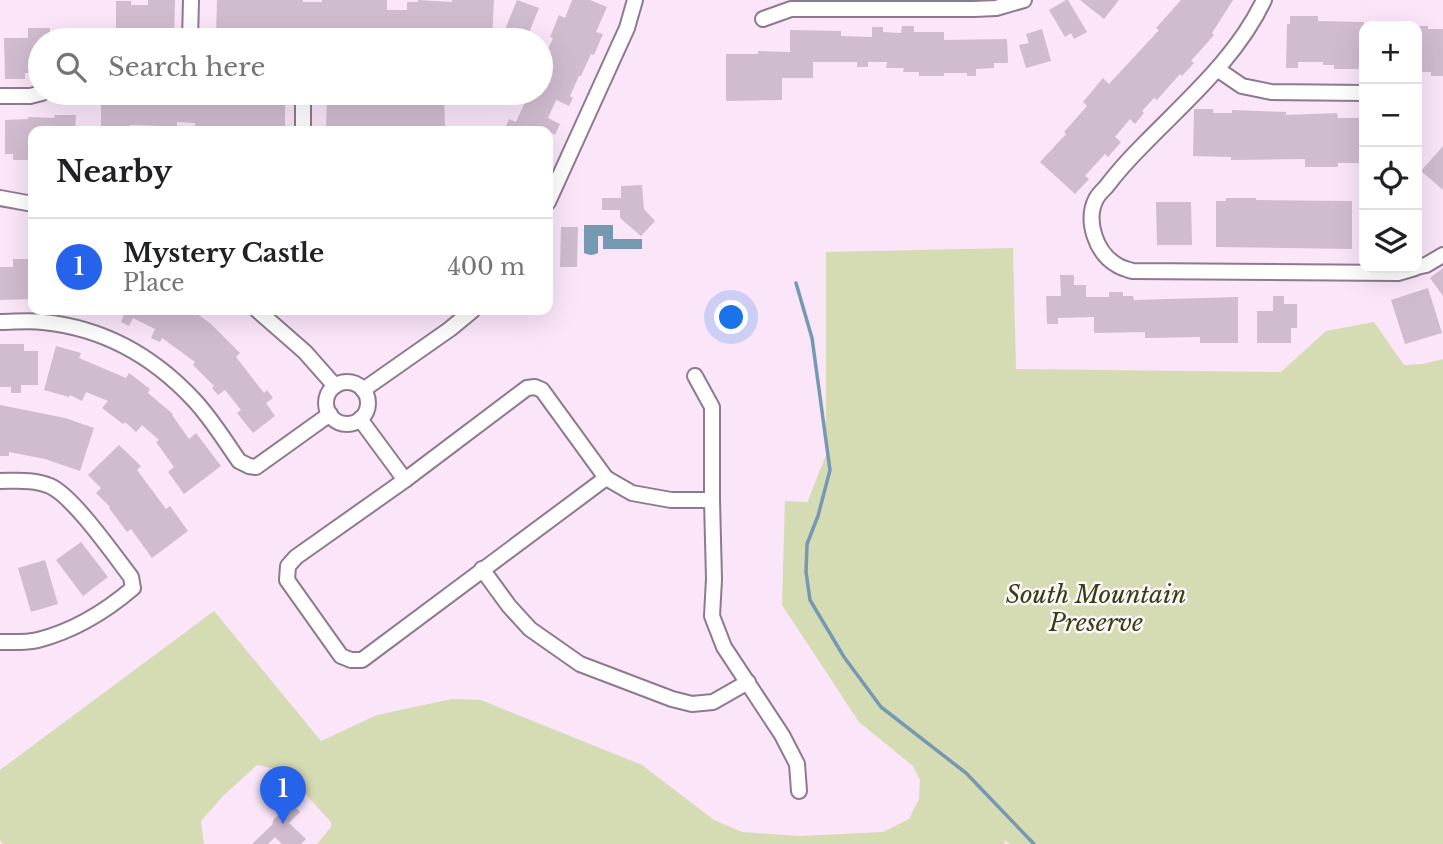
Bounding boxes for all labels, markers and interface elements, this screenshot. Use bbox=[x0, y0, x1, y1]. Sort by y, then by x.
map controls bbox=[1359, 21, 1422, 273]
button: + bbox=[1359, 21, 1422, 84]
search box bbox=[28, 28, 553, 105]
icon: search bbox=[52, 48, 90, 86]
text: Search here bbox=[108, 51, 265, 83]
button: − bbox=[1359, 84, 1422, 147]
button: locate bbox=[1359, 147, 1422, 210]
text: Nearby bbox=[56, 153, 172, 190]
button: layers bbox=[1359, 210, 1422, 273]
text: Mystery Castle bbox=[123, 237, 324, 269]
text: 1 bbox=[74, 253, 84, 281]
text: 400 m bbox=[447, 253, 525, 281]
text: Place bbox=[123, 269, 185, 297]
your location bbox=[714, 300, 748, 334]
park label: South Mountain Preserve bbox=[1006, 580, 1186, 637]
pin: 1 bbox=[260, 766, 306, 824]

